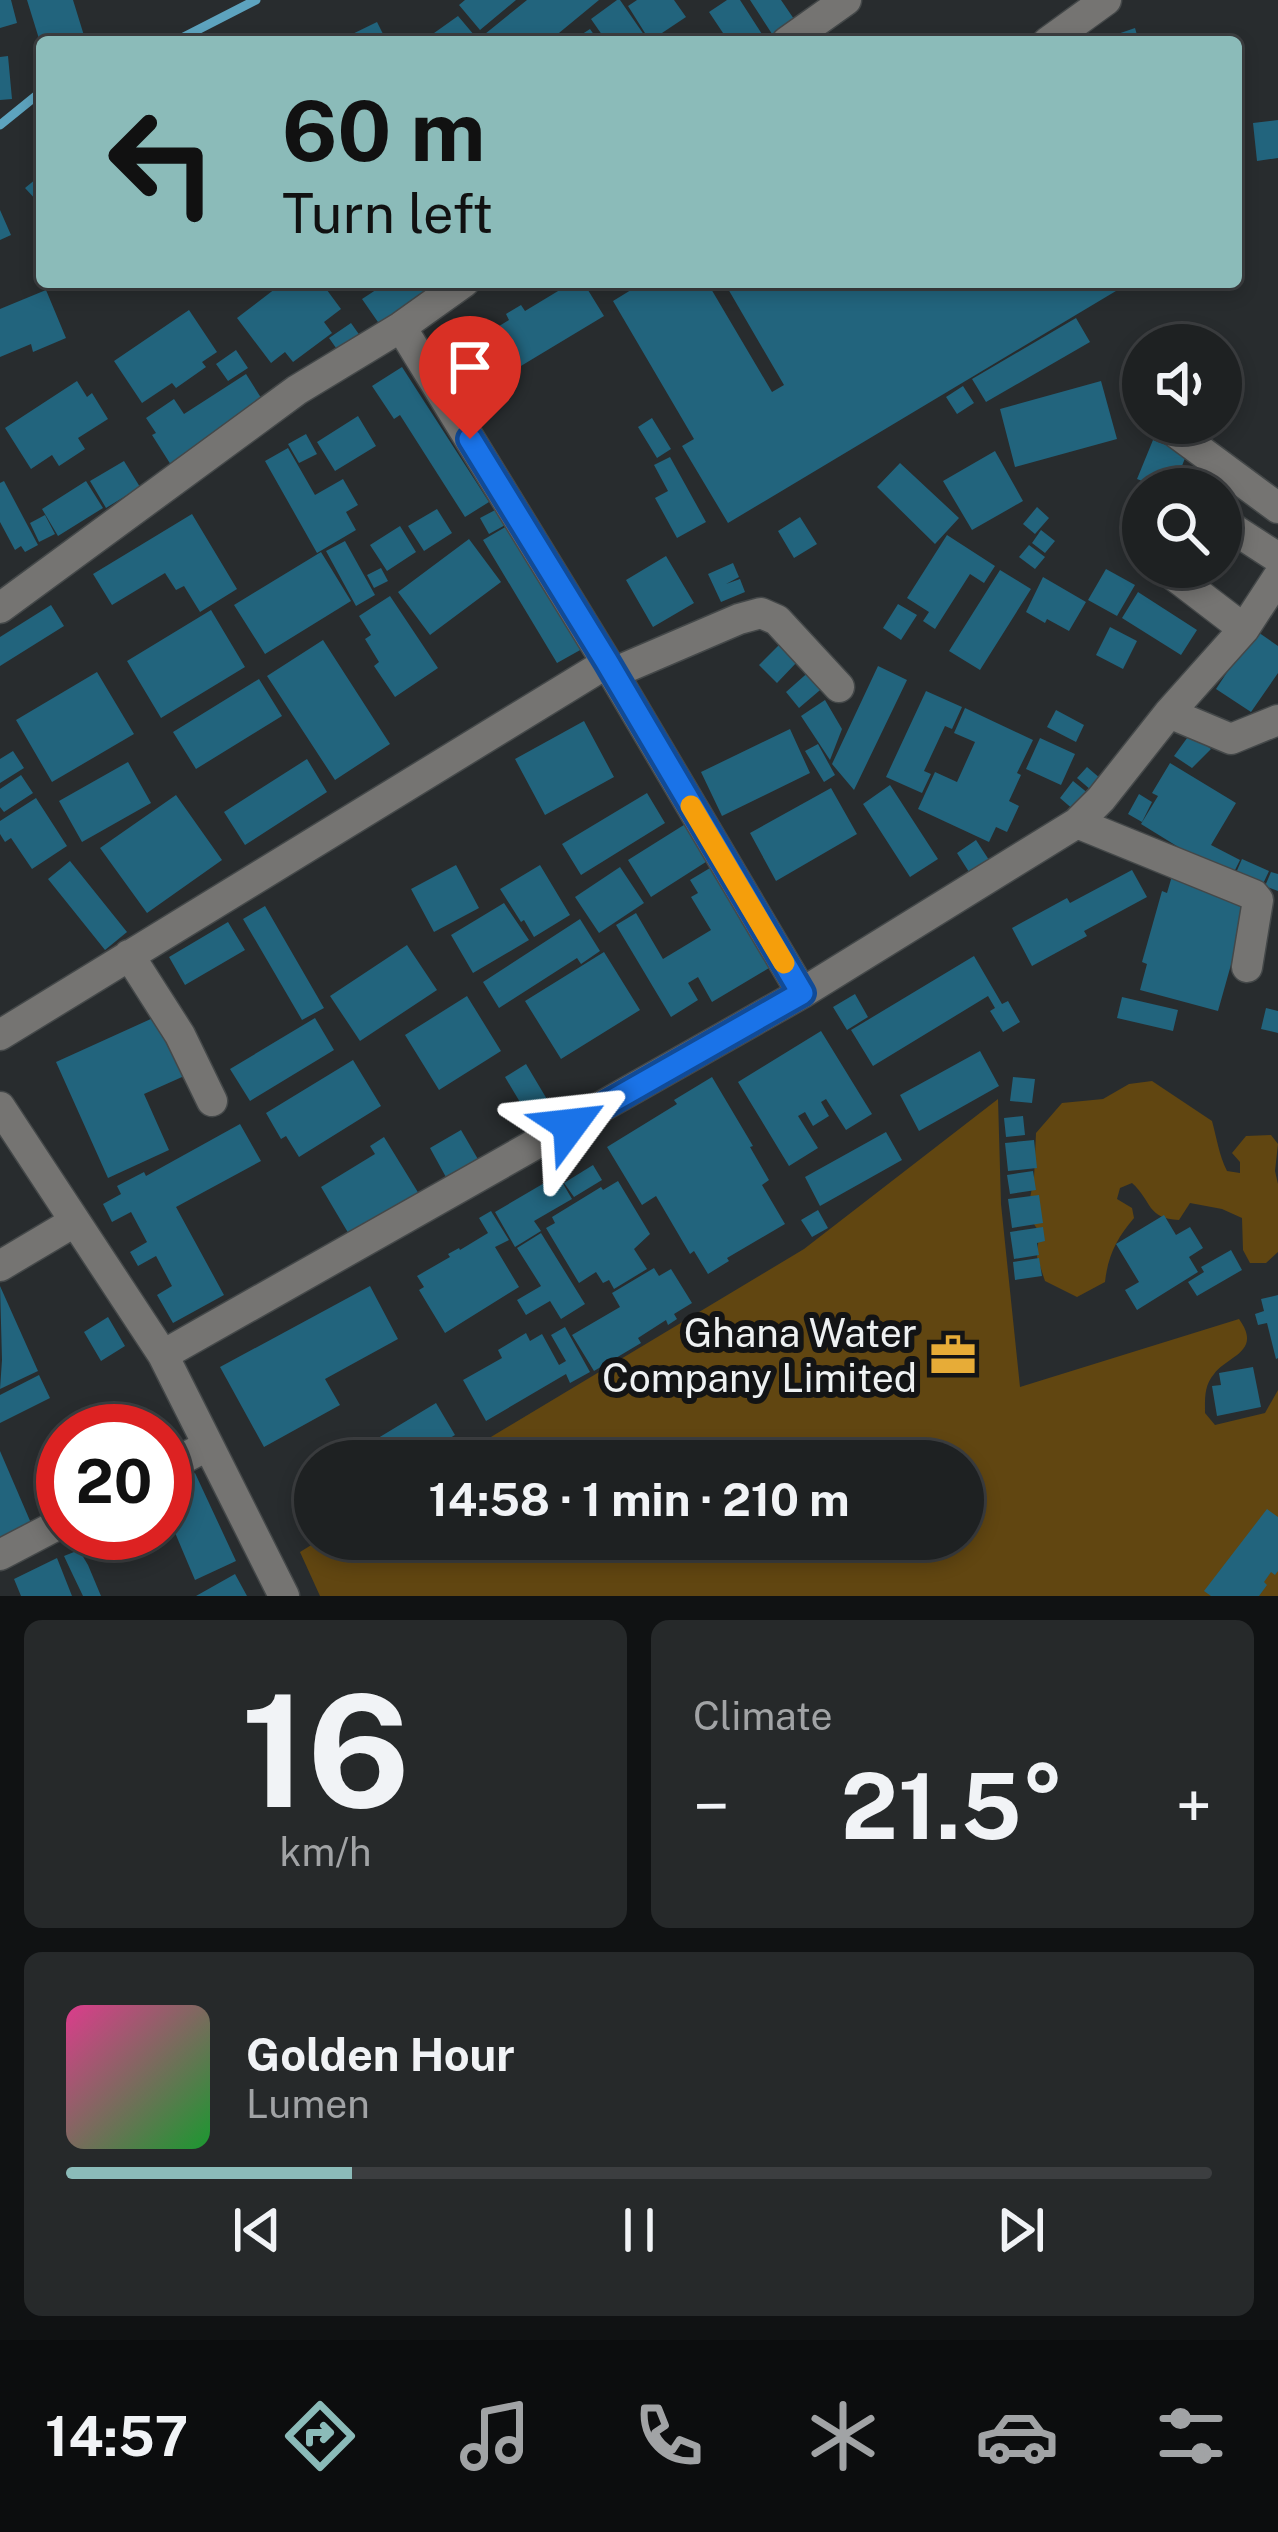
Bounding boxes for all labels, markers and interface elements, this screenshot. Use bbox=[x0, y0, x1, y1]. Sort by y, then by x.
text: 60 m bbox=[282, 81, 486, 180]
icon: left bbox=[84, 84, 240, 240]
text: Turn left bbox=[282, 182, 493, 245]
pin bbox=[419, 316, 521, 439]
map controls bbox=[1122, 324, 1242, 588]
button: sound bbox=[1122, 324, 1242, 444]
icon: arrive bbox=[437, 334, 503, 400]
button: search bbox=[1122, 468, 1242, 588]
position arrow bbox=[507, 1062, 633, 1188]
place label: Ghana Water Company Limited bbox=[602, 1310, 917, 1401]
office icon: Ghana Water Company Limited bbox=[928, 1330, 978, 1380]
speed limit sign: 20 bbox=[36, 1404, 192, 1560]
text: 14:58 · 1 min · 210 m bbox=[429, 1473, 849, 1526]
text: 16 bbox=[241, 1659, 410, 1842]
text: Climate bbox=[693, 1693, 833, 1739]
text: 21.5° bbox=[841, 1753, 1064, 1859]
text: − bbox=[693, 1767, 730, 1845]
text: + bbox=[1175, 1767, 1212, 1845]
text: km/h bbox=[280, 1829, 371, 1875]
text: Golden Hour bbox=[246, 2028, 515, 2081]
text: Lumen bbox=[246, 2081, 370, 2127]
icon: previous bbox=[224, 2197, 290, 2263]
icon: pause bbox=[606, 2197, 672, 2263]
icon: next bbox=[988, 2197, 1054, 2263]
icon: directions bbox=[278, 2394, 362, 2478]
icon: music bbox=[453, 2394, 537, 2478]
icon: phone bbox=[627, 2394, 711, 2478]
icon: climate bbox=[801, 2394, 885, 2478]
icon: car bbox=[975, 2394, 1059, 2478]
icon: filters bbox=[1149, 2394, 1233, 2478]
text: 14:57 bbox=[45, 2405, 188, 2468]

